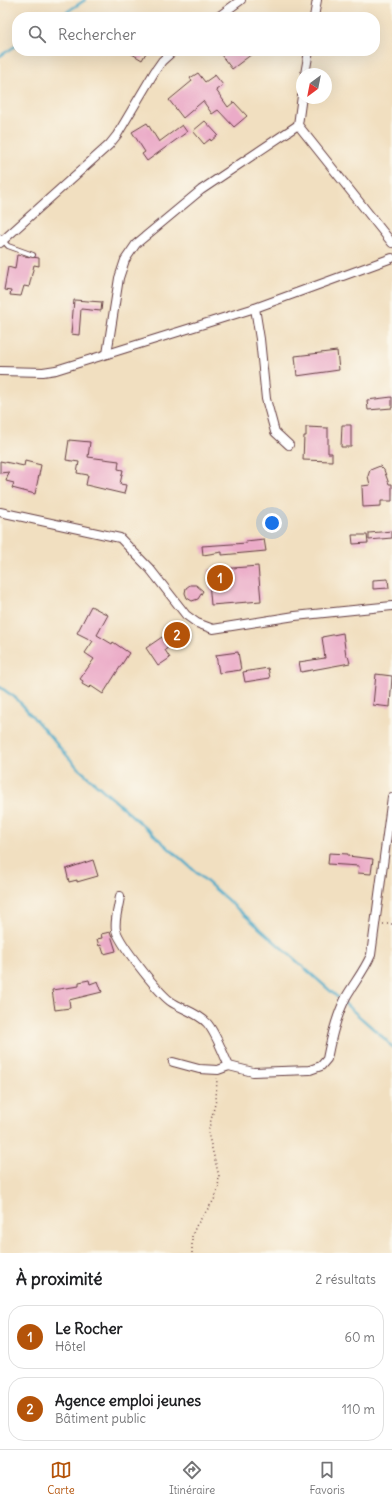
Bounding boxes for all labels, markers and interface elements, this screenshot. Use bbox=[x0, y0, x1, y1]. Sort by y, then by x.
search box bbox=[12, 12, 380, 56]
icon: search bbox=[26, 23, 48, 45]
text: Rechercher bbox=[58, 25, 136, 44]
north arrow bbox=[296, 68, 332, 104]
your location bbox=[262, 513, 282, 533]
pin: 1 bbox=[207, 563, 233, 593]
pin: 2 bbox=[164, 620, 190, 650]
text: À proximité bbox=[16, 1268, 102, 1290]
text: 2 résultats bbox=[315, 1271, 376, 1288]
text: Le Rocher bbox=[55, 1319, 123, 1338]
text: 1 bbox=[27, 1329, 33, 1346]
text: 60 m bbox=[344, 1329, 375, 1346]
text: Hôtel bbox=[55, 1338, 86, 1355]
text: Agence emploi jeunes bbox=[55, 1391, 201, 1410]
text: 2 bbox=[26, 1401, 34, 1418]
text: 110 m bbox=[342, 1401, 375, 1418]
text: Bâtiment public bbox=[55, 1410, 146, 1427]
tab: Carte bbox=[47, 1459, 75, 1497]
tab: Itinéraire bbox=[169, 1459, 215, 1497]
tab: Favoris bbox=[309, 1459, 345, 1497]

